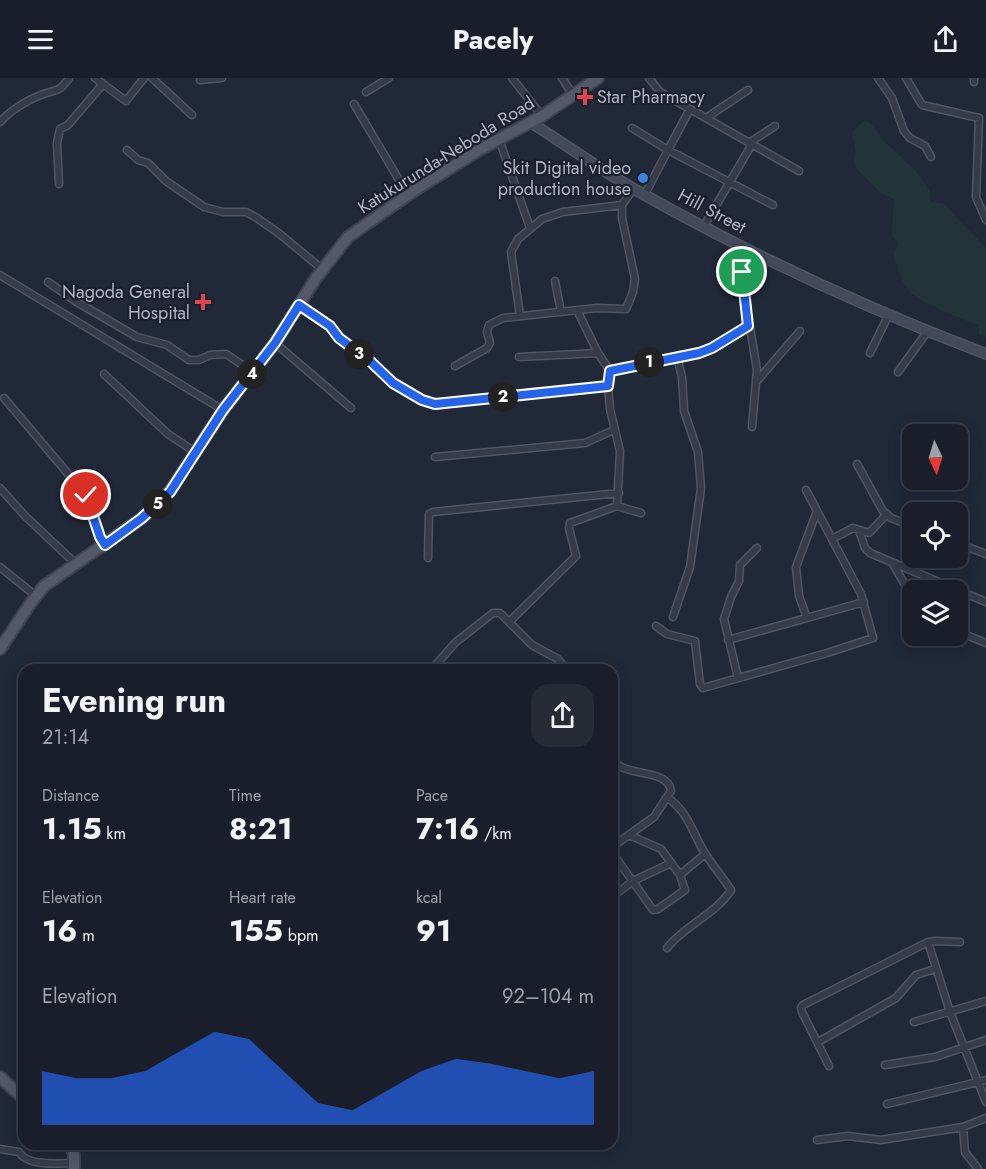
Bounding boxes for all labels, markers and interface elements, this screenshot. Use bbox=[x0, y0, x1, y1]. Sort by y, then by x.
text: Pacely bbox=[453, 20, 533, 59]
icon: menu bbox=[24, 23, 57, 56]
icon: share bbox=[929, 23, 962, 56]
place label: Star Pharmacy bbox=[597, 84, 705, 110]
street label: Katukurunda-Neboda Road bbox=[353, 90, 539, 220]
marker: Star Pharmacy bbox=[578, 90, 592, 104]
place label: Skit Digital video production house bbox=[498, 155, 631, 202]
marker: Skit Digital video production house bbox=[636, 171, 650, 185]
street label: Hill Street bbox=[673, 182, 751, 240]
pin bbox=[716, 246, 767, 297]
icon: arrive bbox=[725, 255, 758, 288]
place label: Nagoda General Hospital bbox=[62, 279, 190, 326]
marker: Nagoda General Hospital bbox=[194, 293, 212, 311]
pin: 3 bbox=[344, 339, 374, 369]
text: 3 bbox=[354, 342, 364, 365]
pin: 1 bbox=[634, 347, 664, 377]
text: 1 bbox=[645, 350, 653, 373]
pin: 4 bbox=[237, 359, 267, 389]
text: 4 bbox=[246, 362, 258, 385]
pin: 2 bbox=[488, 382, 518, 412]
text: 2 bbox=[498, 385, 508, 408]
north arrow bbox=[902, 424, 968, 490]
map controls bbox=[902, 424, 968, 646]
pin bbox=[60, 469, 111, 520]
icon: check bbox=[69, 478, 102, 511]
pin: 5 bbox=[143, 489, 173, 519]
text: 5 bbox=[153, 492, 163, 515]
button: locate bbox=[902, 502, 968, 568]
button: layers bbox=[902, 580, 968, 646]
text: Evening run bbox=[42, 677, 226, 724]
button: share bbox=[531, 684, 594, 747]
text: 21:14 bbox=[42, 723, 89, 752]
text: Distance bbox=[42, 784, 99, 807]
text: Time bbox=[229, 784, 261, 807]
text: Pace bbox=[416, 784, 448, 807]
text: 1.15 bbox=[42, 807, 102, 850]
text: 8:21 bbox=[229, 807, 292, 850]
text: 7:16 bbox=[416, 807, 479, 850]
text: km bbox=[102, 822, 126, 845]
text: /km bbox=[479, 822, 512, 845]
text: Elevation bbox=[42, 886, 102, 909]
text: Heart rate bbox=[229, 886, 296, 909]
text: kcal bbox=[416, 886, 442, 909]
text: 16 bbox=[42, 909, 77, 952]
text: 155 bbox=[229, 909, 283, 952]
text: 91 bbox=[416, 909, 451, 952]
text: m bbox=[77, 924, 95, 947]
text: bpm bbox=[283, 924, 319, 947]
text: Elevation bbox=[42, 982, 117, 1011]
text: 92–104 m bbox=[502, 982, 594, 1011]

